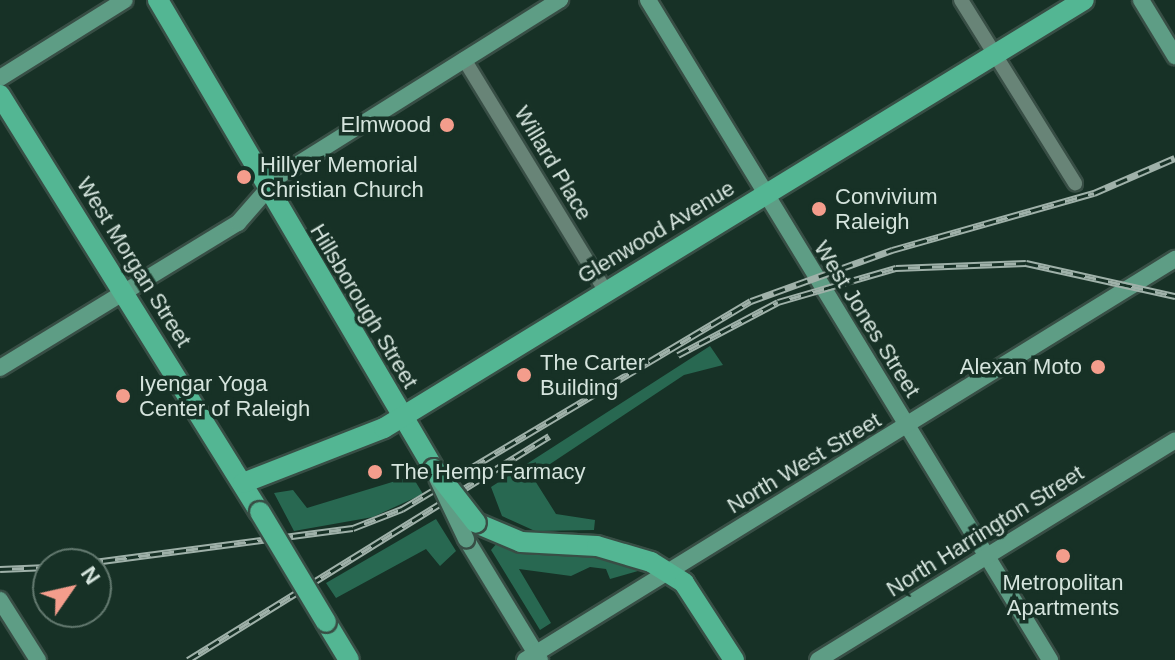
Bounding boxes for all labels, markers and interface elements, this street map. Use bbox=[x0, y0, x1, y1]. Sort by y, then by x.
street label: Willard Place bbox=[509, 101, 597, 225]
place label: Elmwood bbox=[341, 112, 431, 138]
marker: Elmwood bbox=[438, 116, 456, 134]
place label: Hillyer Memorial Christian Church bbox=[260, 151, 424, 202]
marker: Hillyer Memorial Christian Church bbox=[235, 168, 253, 186]
street label: West Morgan Street bbox=[71, 172, 197, 352]
street label: Glenwood Avenue bbox=[572, 174, 740, 290]
place label: Convivium Raleigh bbox=[835, 183, 938, 234]
marker: Convivium Raleigh bbox=[810, 200, 828, 218]
street label: Hillsborough Street bbox=[305, 219, 423, 393]
street label: West Jones Street bbox=[808, 236, 926, 402]
place label: The Carter Building bbox=[540, 349, 645, 400]
place label: Alexan Moto bbox=[960, 354, 1082, 380]
marker: Alexan Moto bbox=[1089, 358, 1107, 376]
marker: The Carter Building bbox=[515, 366, 533, 384]
place label: Iyengar Yoga Center of Raleigh bbox=[139, 370, 310, 422]
marker: Iyengar Yoga Center of Raleigh bbox=[114, 387, 132, 405]
street label: North West Street bbox=[722, 407, 886, 519]
place label: The Hemp Farmacy bbox=[391, 459, 585, 485]
street label: North Harrington Street bbox=[882, 460, 1088, 602]
marker: The Hemp Farmacy bbox=[366, 463, 384, 481]
marker: Metropolitan Apartments bbox=[1054, 547, 1072, 565]
north arrow bbox=[32, 548, 112, 628]
text: N bbox=[76, 562, 105, 589]
place label: Metropolitan Apartments bbox=[1002, 569, 1124, 620]

